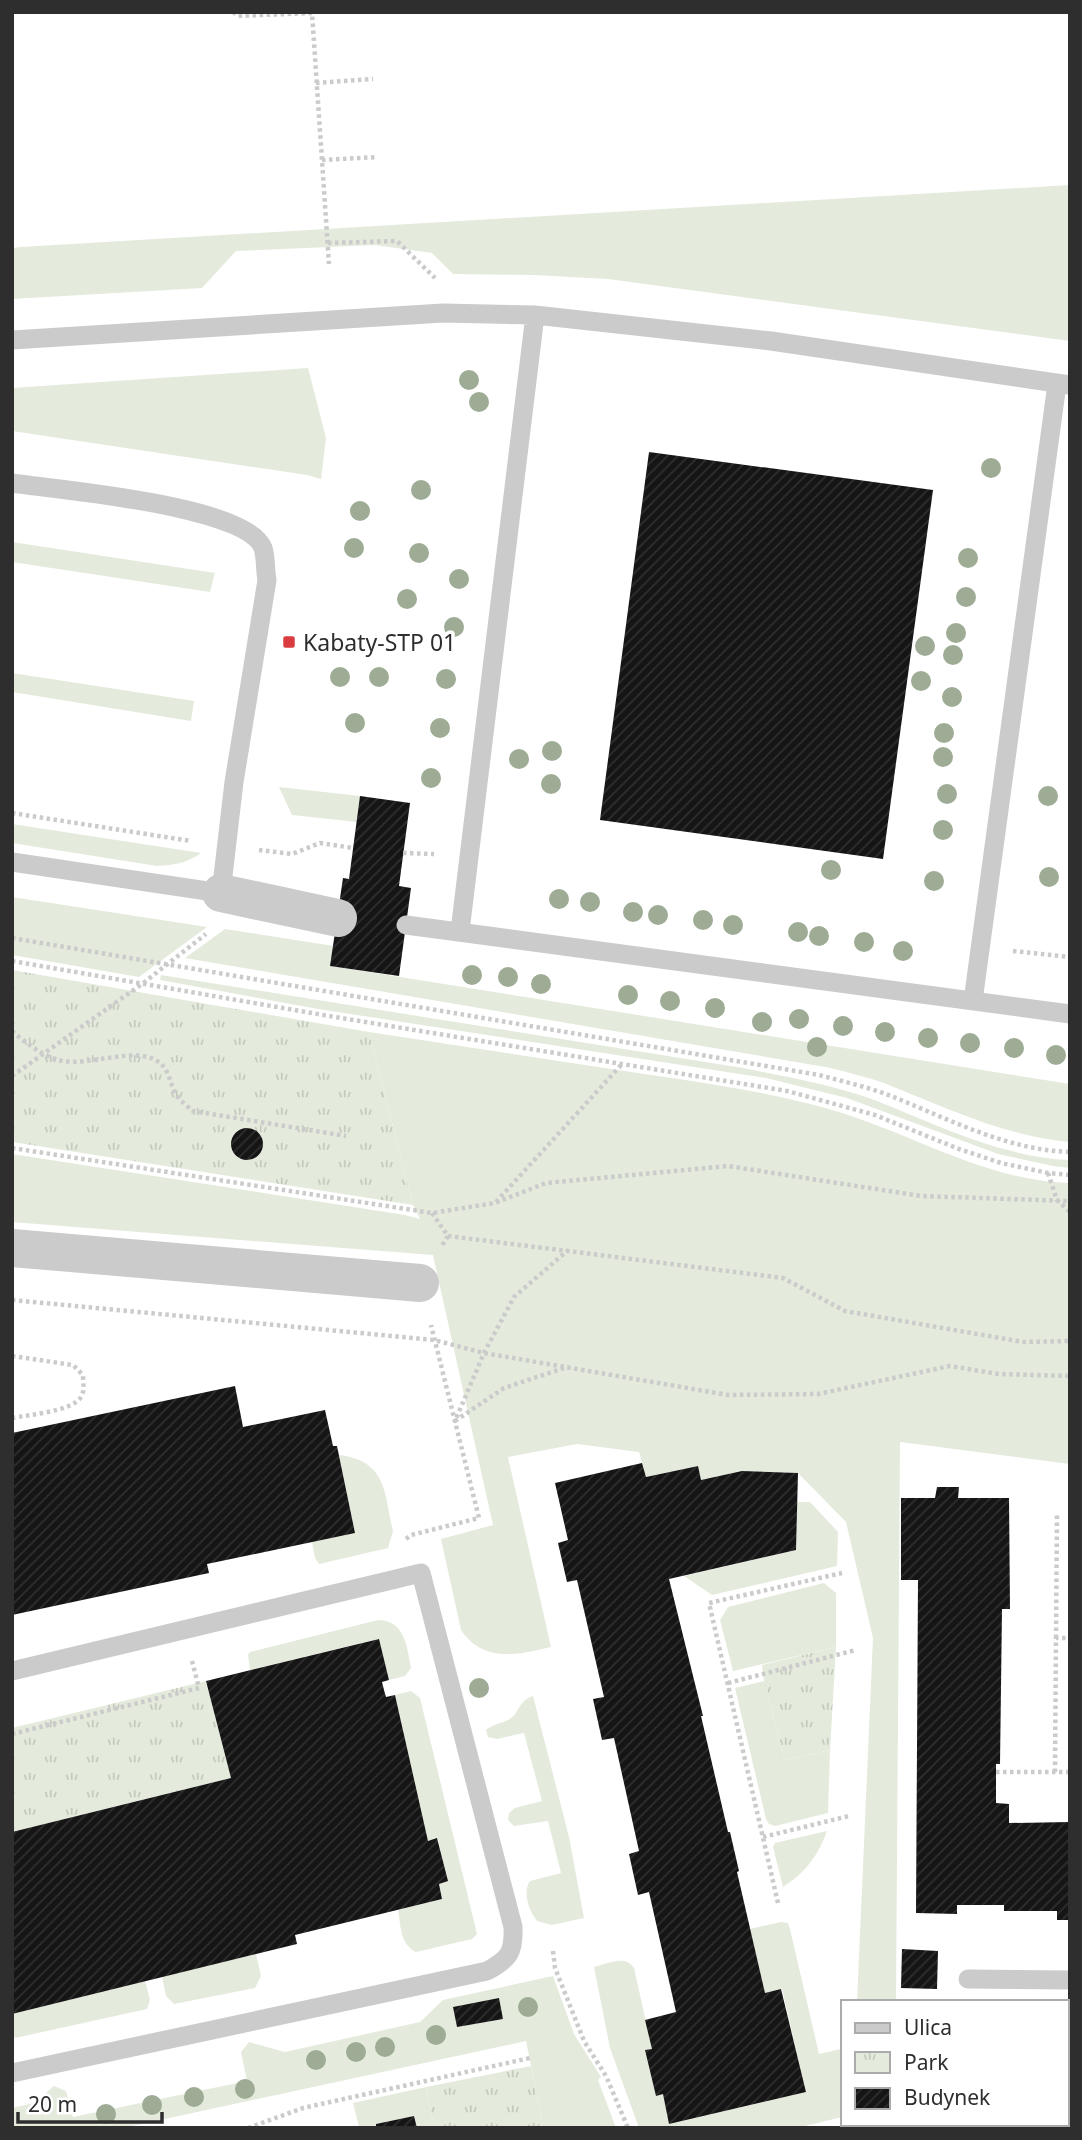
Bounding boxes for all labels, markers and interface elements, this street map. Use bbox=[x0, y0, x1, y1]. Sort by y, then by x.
place label: Kabaty-STP 01 bbox=[303, 626, 456, 658]
marker: Kabaty-STP 01 bbox=[281, 634, 297, 650]
legend bbox=[841, 2000, 1068, 2126]
text: Ulica bbox=[904, 2013, 952, 2041]
text: Park bbox=[904, 2048, 949, 2076]
scale bar bbox=[18, 2080, 161, 2124]
text: Budynek bbox=[904, 2083, 991, 2111]
text: 20 m bbox=[28, 2090, 77, 2118]

